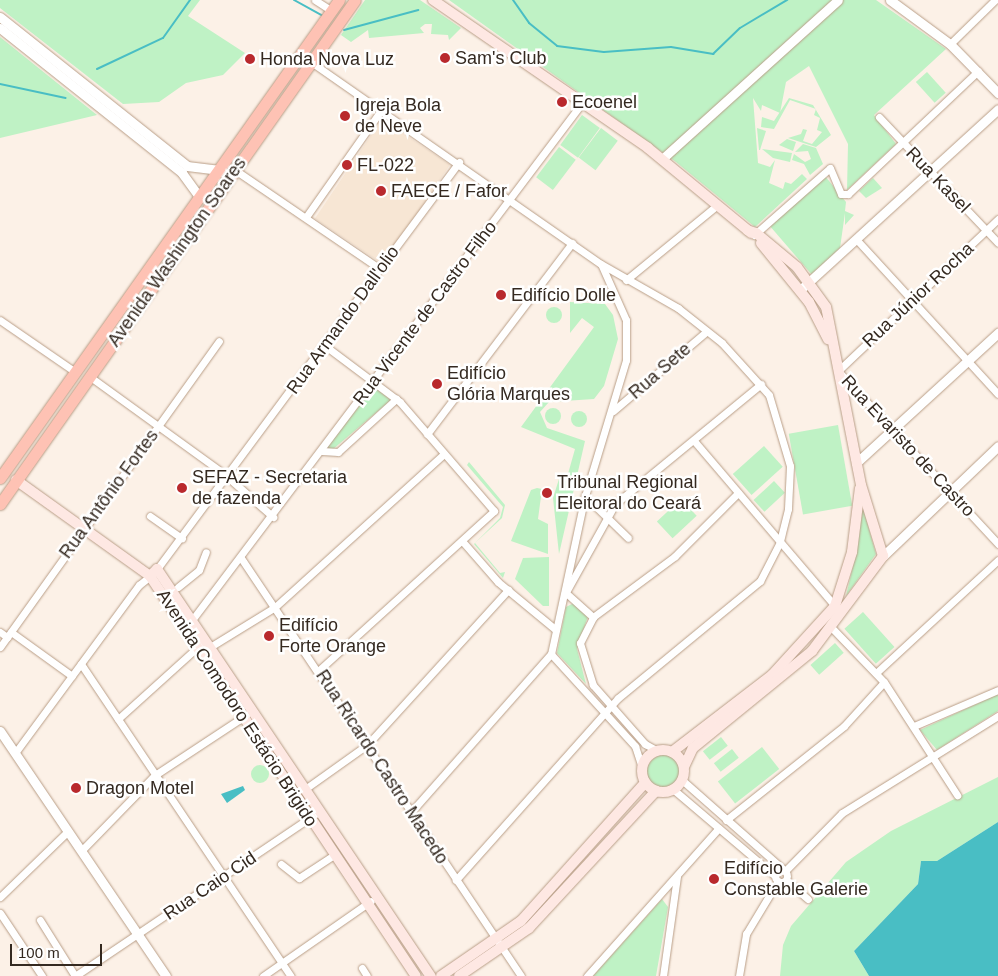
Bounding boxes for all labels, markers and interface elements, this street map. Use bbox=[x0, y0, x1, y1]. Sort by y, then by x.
place label: Sam's Club bbox=[455, 47, 546, 69]
place label: Honda Nova Luz bbox=[260, 48, 394, 70]
marker: Sam's Club bbox=[439, 52, 451, 64]
marker: Honda Nova Luz bbox=[244, 53, 256, 65]
place label: Ecoenel bbox=[572, 91, 637, 113]
place label: Igreja Bola de Neve bbox=[355, 95, 441, 138]
marker: Ecoenel bbox=[556, 96, 568, 108]
marker: Igreja Bola de Neve bbox=[339, 110, 351, 122]
street label: Rua Kasel bbox=[901, 143, 975, 217]
street label: Avenida Washington Soares bbox=[103, 153, 251, 351]
place label: FL-022 bbox=[357, 154, 414, 176]
marker: FL-022 bbox=[341, 159, 353, 171]
place label: FAECE / Fafor bbox=[391, 180, 507, 202]
marker: FAECE / Fafor bbox=[375, 185, 387, 197]
street label: Rua Vicente de Castro Filho bbox=[349, 217, 501, 409]
street label: Rua Júnior Rocha bbox=[858, 238, 978, 352]
street label: Rua Armando Dall'olio bbox=[282, 241, 404, 399]
place label: Edifício Dolle bbox=[511, 284, 616, 306]
marker: Edifício Dolle bbox=[495, 289, 507, 301]
street label: Rua Sete bbox=[625, 338, 695, 404]
place label: Edifício Glória Marques bbox=[447, 363, 570, 406]
street label: Rua Evaristo de Castro bbox=[837, 371, 979, 521]
marker: Edifício Glória Marques bbox=[431, 378, 443, 390]
street label: Rua Antônio Fortes bbox=[55, 425, 163, 563]
place label: SEFAZ - Secretaria de fazenda bbox=[192, 467, 347, 509]
place label: Tribunal Regional Eleitoral do Ceará bbox=[557, 472, 701, 514]
marker: SEFAZ - Secretaria de fazenda bbox=[176, 482, 188, 494]
marker: Tribunal Regional Eleitoral do Ceará bbox=[541, 487, 553, 499]
street label: Avenida Comodoro Estácio Brigido bbox=[152, 585, 322, 831]
place label: Edifício Forte Orange bbox=[279, 615, 386, 658]
marker: Edifício Forte Orange bbox=[263, 630, 275, 642]
street label: Rua Ricardo Castro Macedo bbox=[311, 666, 453, 868]
place label: Dragon Motel bbox=[86, 777, 194, 799]
marker: Dragon Motel bbox=[70, 782, 82, 794]
street label: Rua Caio Cid bbox=[160, 847, 260, 925]
place label: Edifício Constable Galerie bbox=[724, 858, 868, 901]
marker: Edifício Constable Galerie bbox=[708, 873, 720, 885]
scale bar bbox=[12, 934, 105, 966]
text: 100 m bbox=[18, 944, 60, 961]

